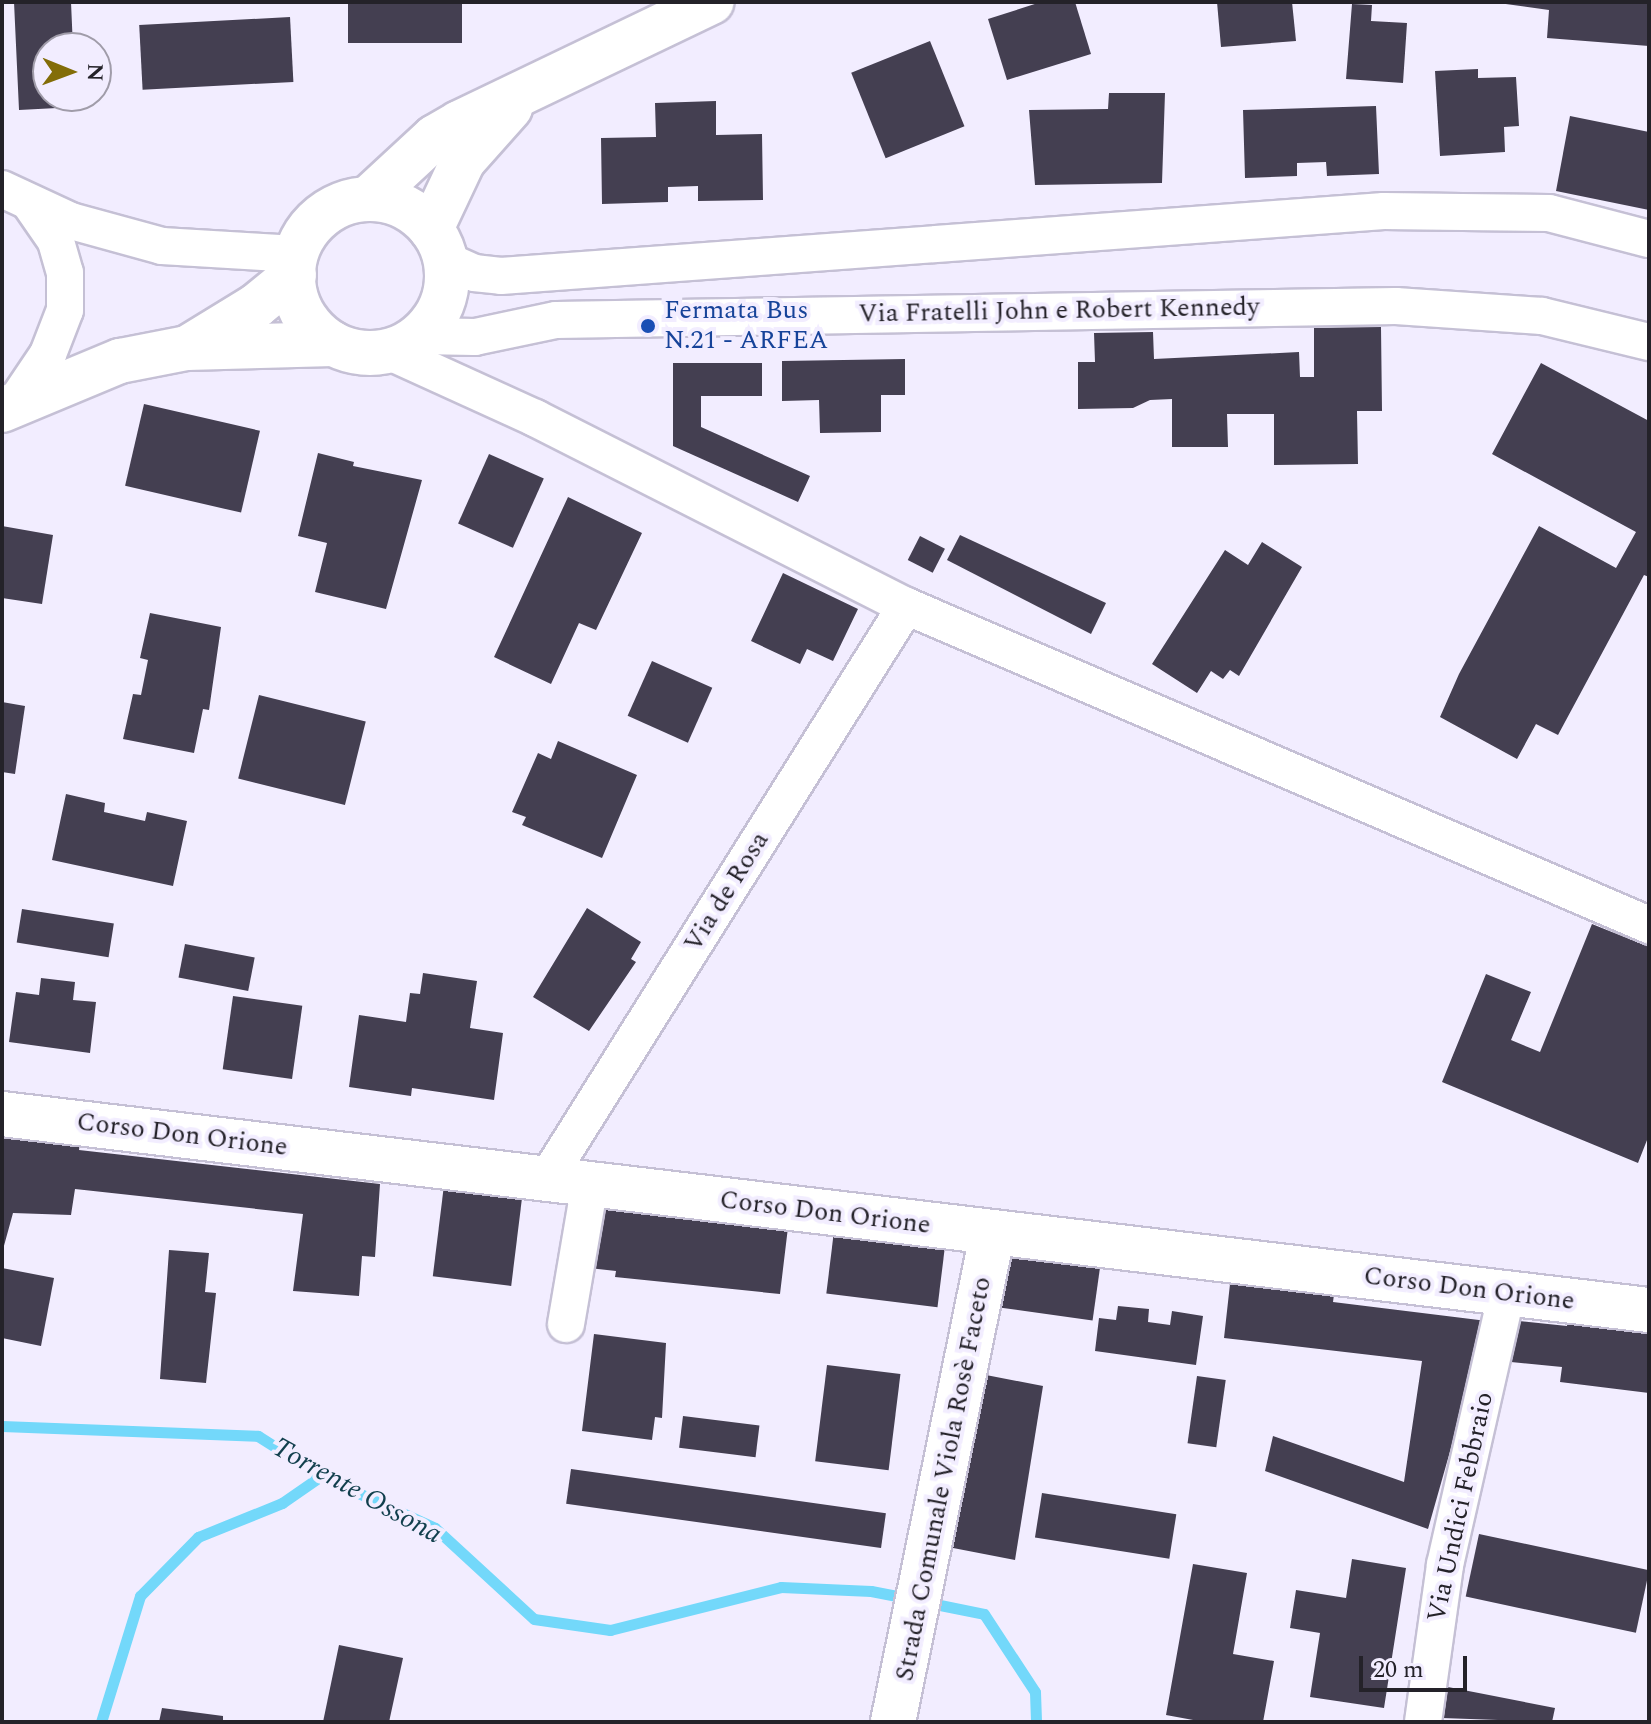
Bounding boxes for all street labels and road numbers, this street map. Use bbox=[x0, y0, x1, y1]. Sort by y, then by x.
street label: Via Fratelli John e Robert Kennedy bbox=[858, 292, 1260, 330]
street label: Via de Rosa bbox=[678, 826, 776, 958]
street label: Corso Don Orione bbox=[75, 1107, 289, 1163]
street label: Corso Don Orione bbox=[718, 1185, 932, 1241]
street label: Corso Don Orione bbox=[1362, 1261, 1576, 1317]
street label: Strada Comunale Viola Rosè Faceto bbox=[889, 1274, 999, 1684]
street label: Via Undici Febbraio bbox=[1421, 1389, 1501, 1625]

